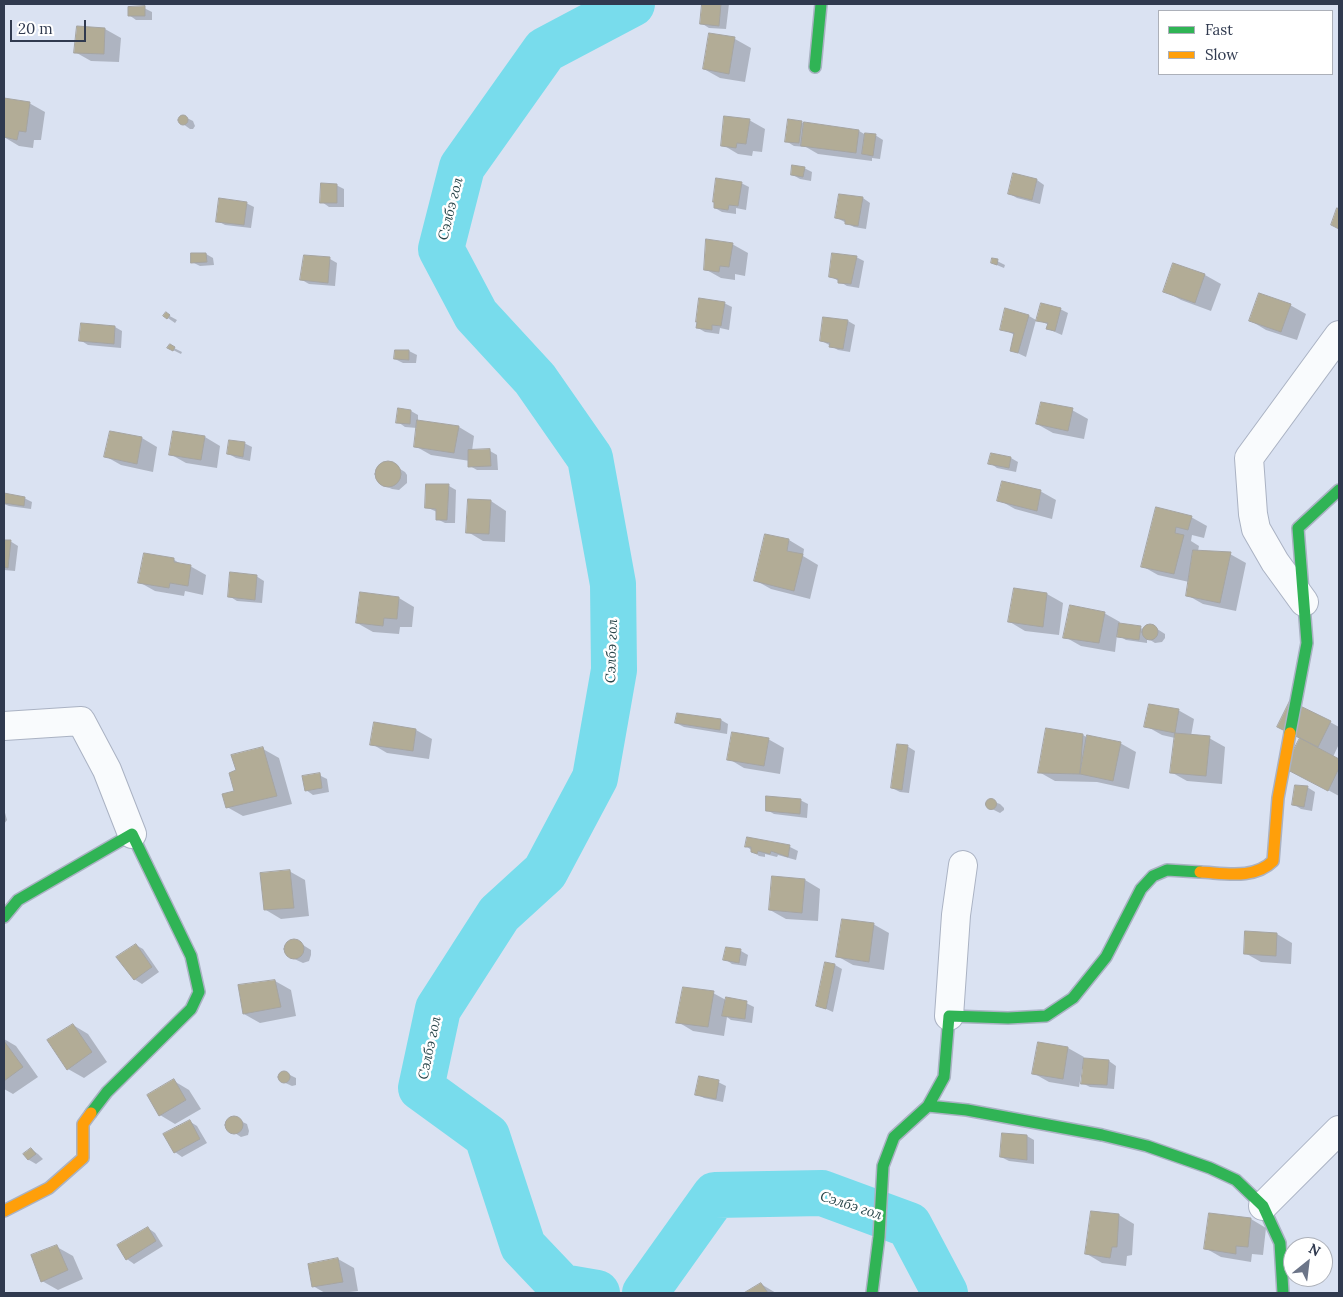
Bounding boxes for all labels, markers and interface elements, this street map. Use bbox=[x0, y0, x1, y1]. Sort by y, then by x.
scale bar bbox=[12, 10, 89, 42]
legend bbox=[1158, 10, 1333, 75]
text: 20 m bbox=[18, 19, 53, 38]
text: Fast bbox=[1205, 20, 1233, 39]
text: Slow bbox=[1205, 45, 1238, 64]
water label: Сэлбэ гол bbox=[435, 176, 467, 242]
water label: Сэлбэ гол bbox=[602, 619, 622, 683]
water label: Сэлбэ гол bbox=[415, 1015, 445, 1081]
water label: Сэлбэ гол bbox=[818, 1188, 884, 1224]
north arrow bbox=[1283, 1237, 1333, 1287]
text: N bbox=[1306, 1239, 1324, 1260]

